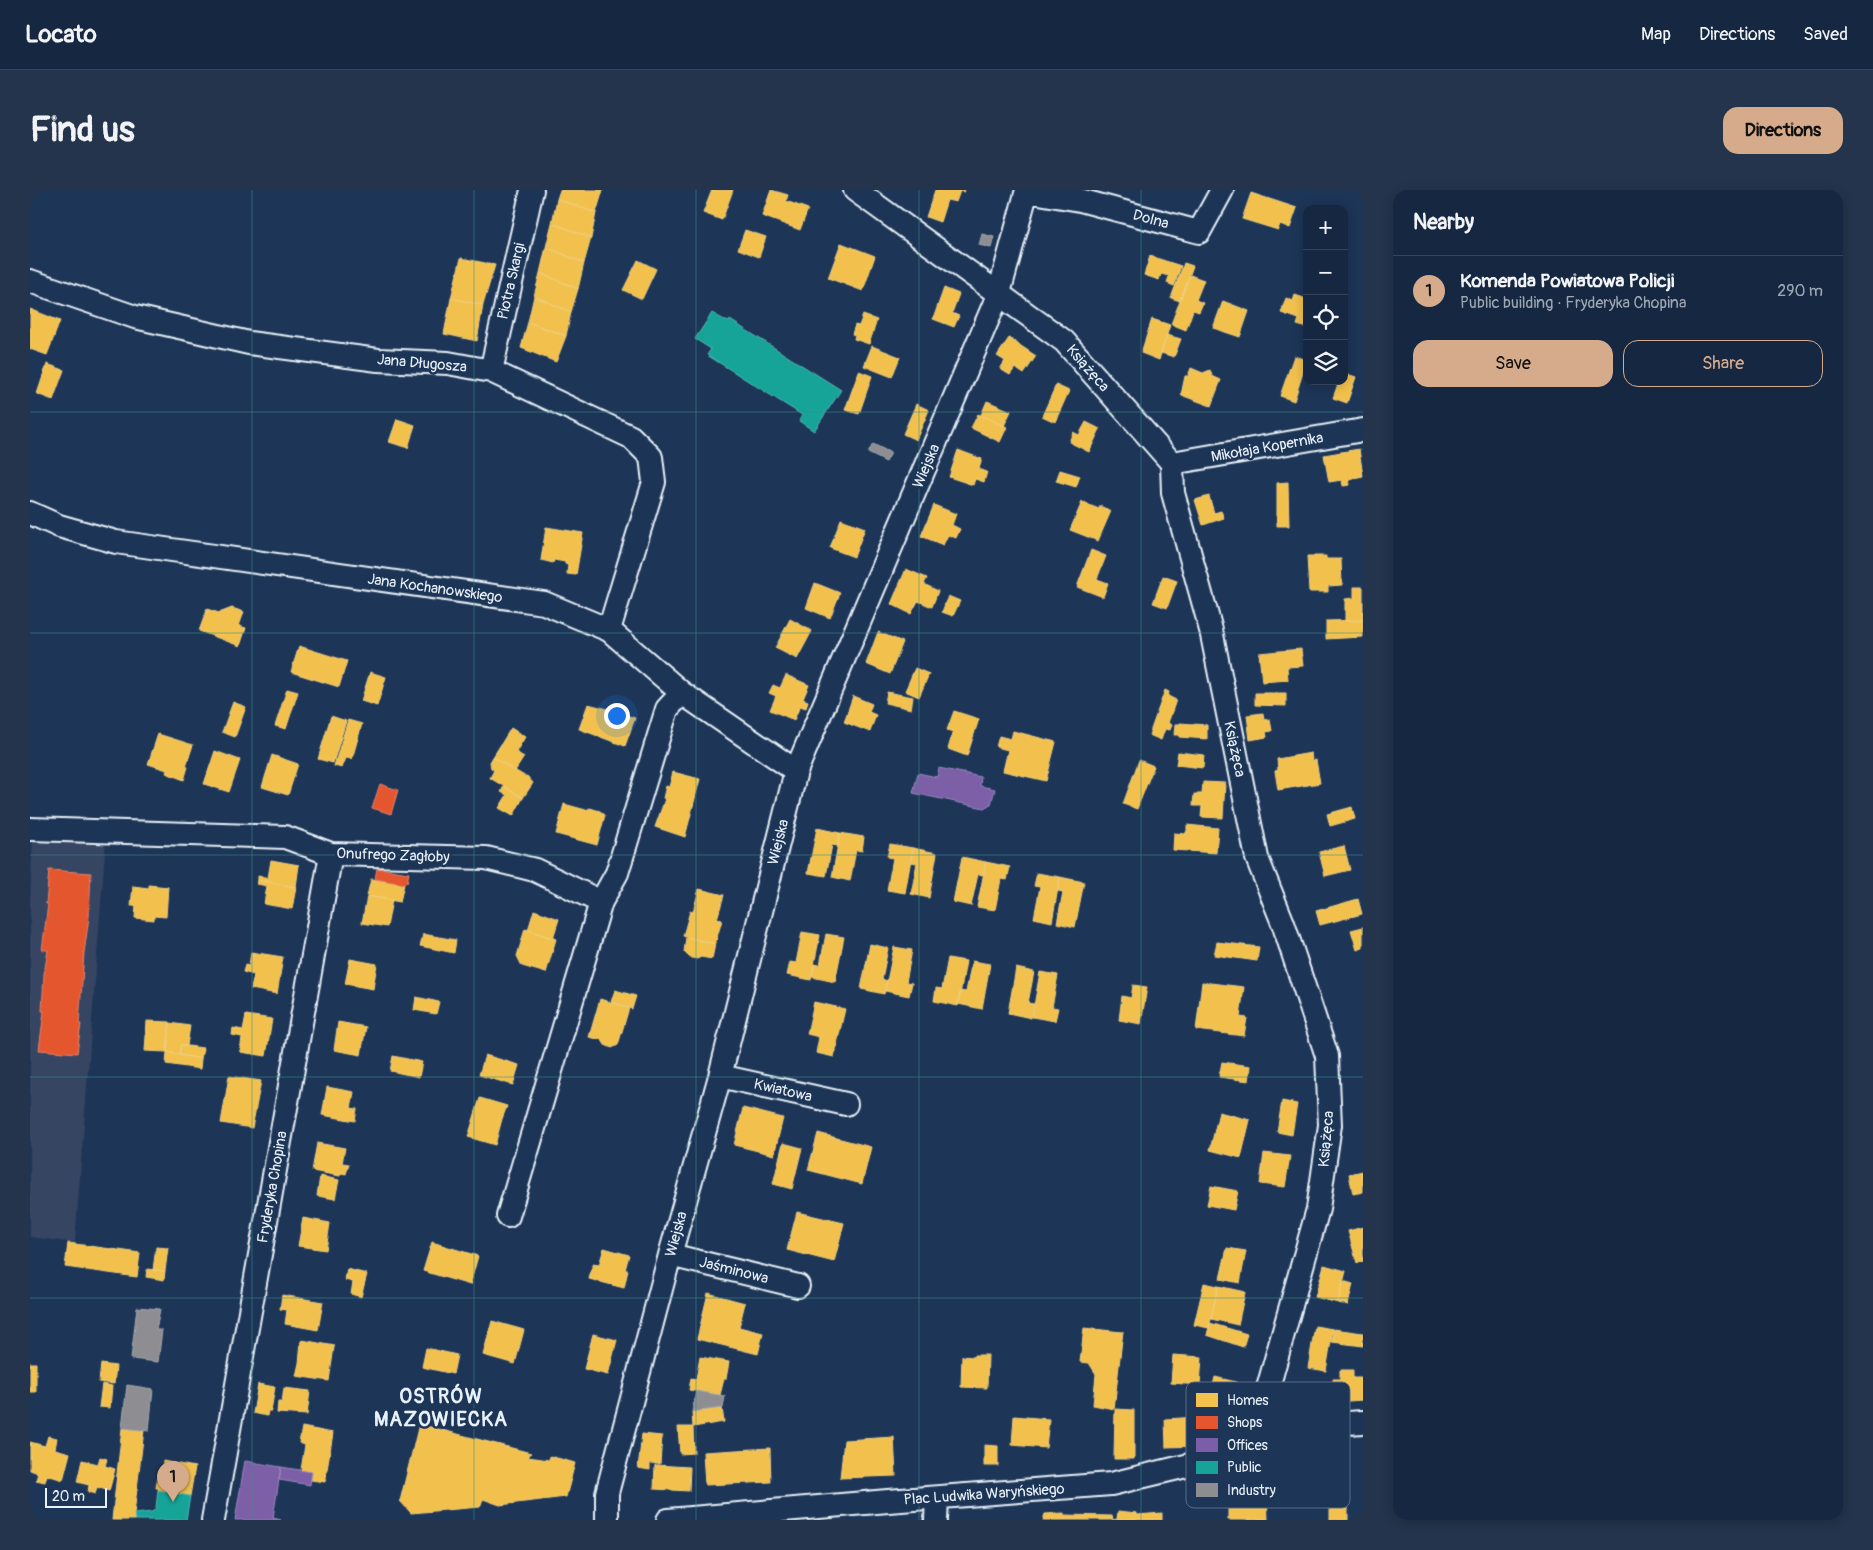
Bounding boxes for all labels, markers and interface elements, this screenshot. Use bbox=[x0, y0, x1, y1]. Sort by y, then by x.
text: Locato bbox=[25, 20, 97, 49]
text: Map bbox=[1641, 23, 1671, 46]
text: Directions bbox=[1699, 23, 1775, 46]
text: Saved bbox=[1803, 23, 1848, 46]
button: Directions bbox=[1723, 107, 1843, 154]
text: Find us bbox=[30, 108, 135, 152]
map controls bbox=[1303, 205, 1348, 385]
button: + bbox=[1303, 205, 1348, 250]
street label: Dolna bbox=[1131, 206, 1171, 233]
text: Nearby bbox=[1413, 209, 1474, 236]
street label: Piotra Skargi bbox=[493, 241, 530, 321]
button: − bbox=[1303, 250, 1348, 295]
text: Komenda Powiatowa Policji bbox=[1460, 269, 1674, 293]
text: 1 bbox=[1426, 281, 1432, 301]
text: 290 m bbox=[1777, 281, 1823, 301]
text: Public building · Fryderyka Chopina bbox=[1460, 293, 1686, 313]
button: locate bbox=[1303, 295, 1348, 340]
button: layers bbox=[1303, 340, 1348, 385]
button: Save bbox=[1413, 340, 1613, 387]
button: Share bbox=[1623, 340, 1823, 387]
street label: Książęca bbox=[1062, 341, 1113, 396]
street label: Jana Długosza bbox=[376, 350, 468, 377]
street label: Mikołaja Kopernika bbox=[1209, 428, 1325, 467]
street label: Wiejska bbox=[909, 441, 944, 491]
street label: Jana Kochanowskiego bbox=[366, 570, 504, 607]
your location bbox=[604, 703, 630, 729]
street label: Książęca bbox=[1219, 719, 1250, 779]
street label: Wiejska bbox=[764, 817, 793, 867]
street label: Onufrego Zagłoby bbox=[336, 844, 450, 867]
street label: Kwiatowa bbox=[752, 1075, 814, 1106]
street label: Książęca bbox=[1315, 1110, 1338, 1168]
street label: Fryderyka Chopina bbox=[253, 1130, 292, 1245]
street label: Wiejska bbox=[661, 1209, 692, 1259]
street label: Jaśminowa bbox=[697, 1253, 770, 1288]
legend bbox=[1186, 1382, 1350, 1508]
district label: OSTRÓW MAZOWIECKA bbox=[374, 1383, 508, 1432]
text: Homes bbox=[1227, 1392, 1269, 1409]
text: Shops bbox=[1227, 1414, 1263, 1431]
text: Offices bbox=[1227, 1437, 1269, 1454]
text: Public bbox=[1227, 1459, 1262, 1476]
pin: 1 bbox=[157, 1461, 189, 1502]
street label: Plac Ludwika Waryńskiego bbox=[903, 1479, 1065, 1510]
text: Industry bbox=[1227, 1482, 1276, 1499]
scale bar bbox=[45, 1485, 108, 1508]
text: 20 m bbox=[52, 1488, 85, 1505]

